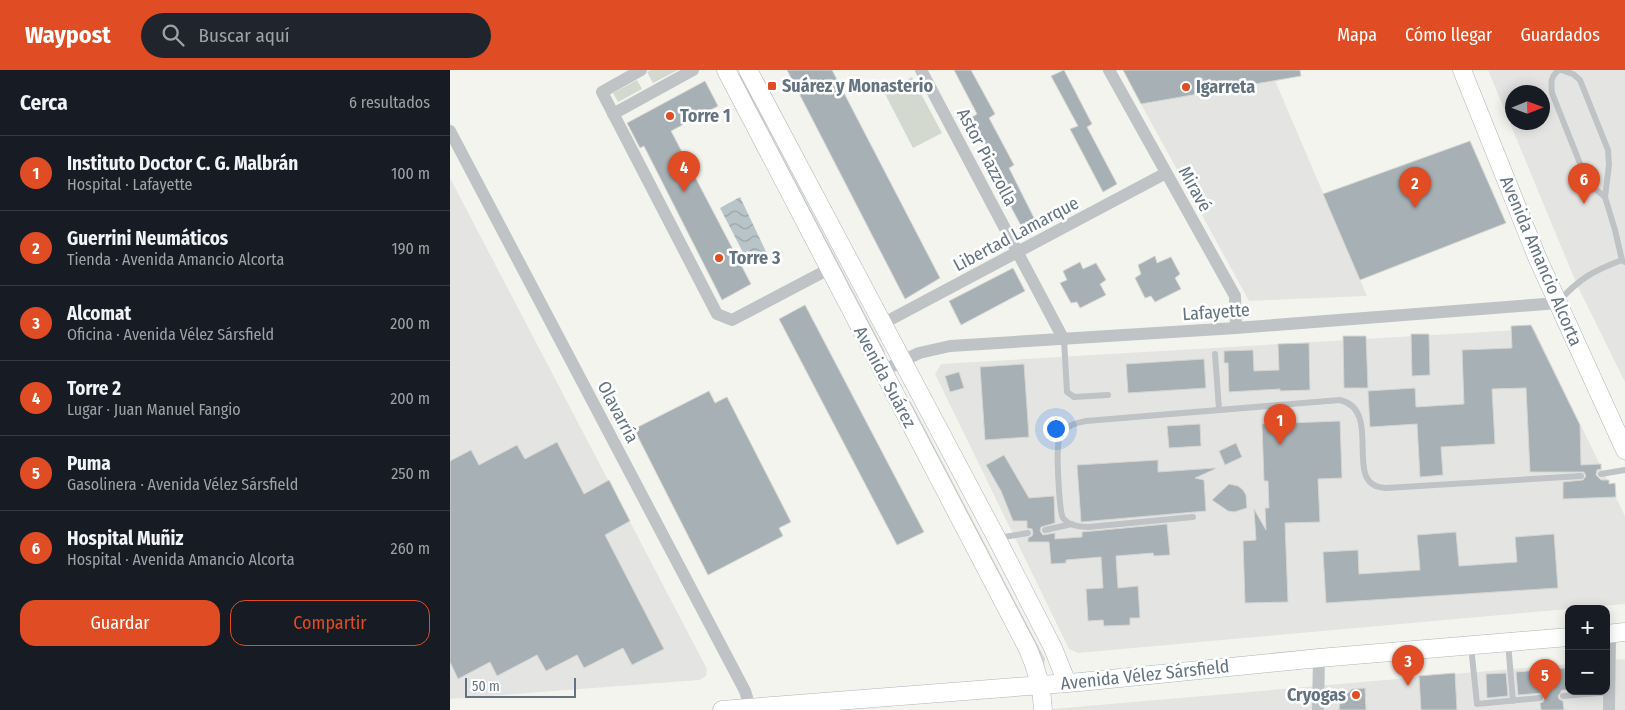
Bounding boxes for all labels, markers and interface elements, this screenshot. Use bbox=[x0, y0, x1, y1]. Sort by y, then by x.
search box bbox=[141, 13, 491, 58]
text: Waypost bbox=[25, 21, 111, 49]
icon: search bbox=[159, 21, 187, 49]
text: Buscar aquí bbox=[199, 24, 290, 47]
text: Mapa bbox=[1337, 24, 1377, 46]
text: Cómo llegar bbox=[1405, 24, 1492, 46]
text: Guardados bbox=[1520, 24, 1600, 46]
place label: Suárez y Monasterio bbox=[782, 75, 933, 97]
place label: Igarreta bbox=[1196, 76, 1255, 98]
marker: Suárez y Monasterio bbox=[766, 80, 778, 92]
marker: Igarreta bbox=[1180, 81, 1192, 93]
north arrow bbox=[1505, 85, 1550, 130]
text: Cerca bbox=[20, 90, 68, 116]
text: 6 resultados bbox=[349, 93, 430, 112]
street label: Astor Piazzolla bbox=[952, 104, 1022, 210]
place label: Torre 1 bbox=[680, 105, 731, 127]
marker: Torre 1 bbox=[664, 110, 676, 122]
pin: 4 bbox=[668, 151, 700, 192]
text: Instituto Doctor C. G. Malbrán bbox=[67, 152, 298, 175]
street label: Miravé bbox=[1174, 162, 1216, 216]
pin: 6 bbox=[1568, 163, 1600, 204]
text: 1 bbox=[33, 164, 39, 183]
text: 100 m bbox=[391, 164, 430, 183]
pin: 2 bbox=[1399, 167, 1431, 208]
street label: Avenida Amancio Alcorta bbox=[1495, 173, 1587, 349]
text: Hospital · Lafayette bbox=[67, 175, 193, 194]
street label: Libertad Lamarque bbox=[950, 192, 1083, 276]
text: Guerrini Neumáticos bbox=[67, 227, 228, 250]
text: 2 bbox=[32, 239, 40, 258]
text: 190 m bbox=[392, 239, 430, 258]
place label: Torre 3 bbox=[729, 247, 781, 269]
text: Tienda · Avenida Amancio Alcorta bbox=[67, 250, 284, 269]
marker: Torre 3 bbox=[713, 252, 725, 264]
street label: Lafayette bbox=[1182, 299, 1251, 325]
text: Alcomat bbox=[67, 302, 131, 325]
text: 3 bbox=[32, 314, 40, 333]
text: 200 m bbox=[390, 314, 430, 333]
street label: Avenida Suárez bbox=[849, 322, 921, 432]
text: Oficina · Avenida Vélez Sársfield bbox=[67, 325, 274, 344]
text: Torre 2 bbox=[67, 377, 121, 400]
street label: Olavarría bbox=[593, 377, 644, 447]
text: 4 bbox=[32, 389, 40, 408]
text: 200 m bbox=[390, 389, 430, 408]
text: Lugar · Juan Manuel Fangio bbox=[67, 400, 241, 419]
pin: 1 bbox=[1264, 404, 1296, 445]
your location bbox=[1043, 416, 1069, 442]
text: Puma bbox=[67, 452, 111, 475]
text: 5 bbox=[32, 464, 40, 483]
text: 250 m bbox=[391, 464, 430, 483]
text: Gasolinera · Avenida Vélez Sársfield bbox=[67, 475, 298, 494]
text: Hospital Muñiz bbox=[67, 527, 183, 550]
text: 6 bbox=[32, 539, 40, 558]
text: 260 m bbox=[391, 539, 430, 558]
text: Hospital · Avenida Amancio Alcorta bbox=[67, 550, 295, 569]
button: Guardar bbox=[20, 600, 220, 646]
button: Compartir bbox=[230, 600, 430, 646]
map controls bbox=[1565, 605, 1610, 695]
button: + bbox=[1565, 605, 1610, 650]
pin: 3 bbox=[1392, 645, 1424, 686]
button: − bbox=[1565, 650, 1610, 695]
street label: Avenida Vélez Sársfield bbox=[1060, 655, 1230, 695]
pin: 5 bbox=[1529, 659, 1561, 700]
scale bar bbox=[465, 675, 576, 698]
text: 50 m bbox=[472, 678, 500, 695]
place label: Cryogas bbox=[1287, 684, 1346, 706]
marker: Cryogas bbox=[1350, 689, 1362, 701]

